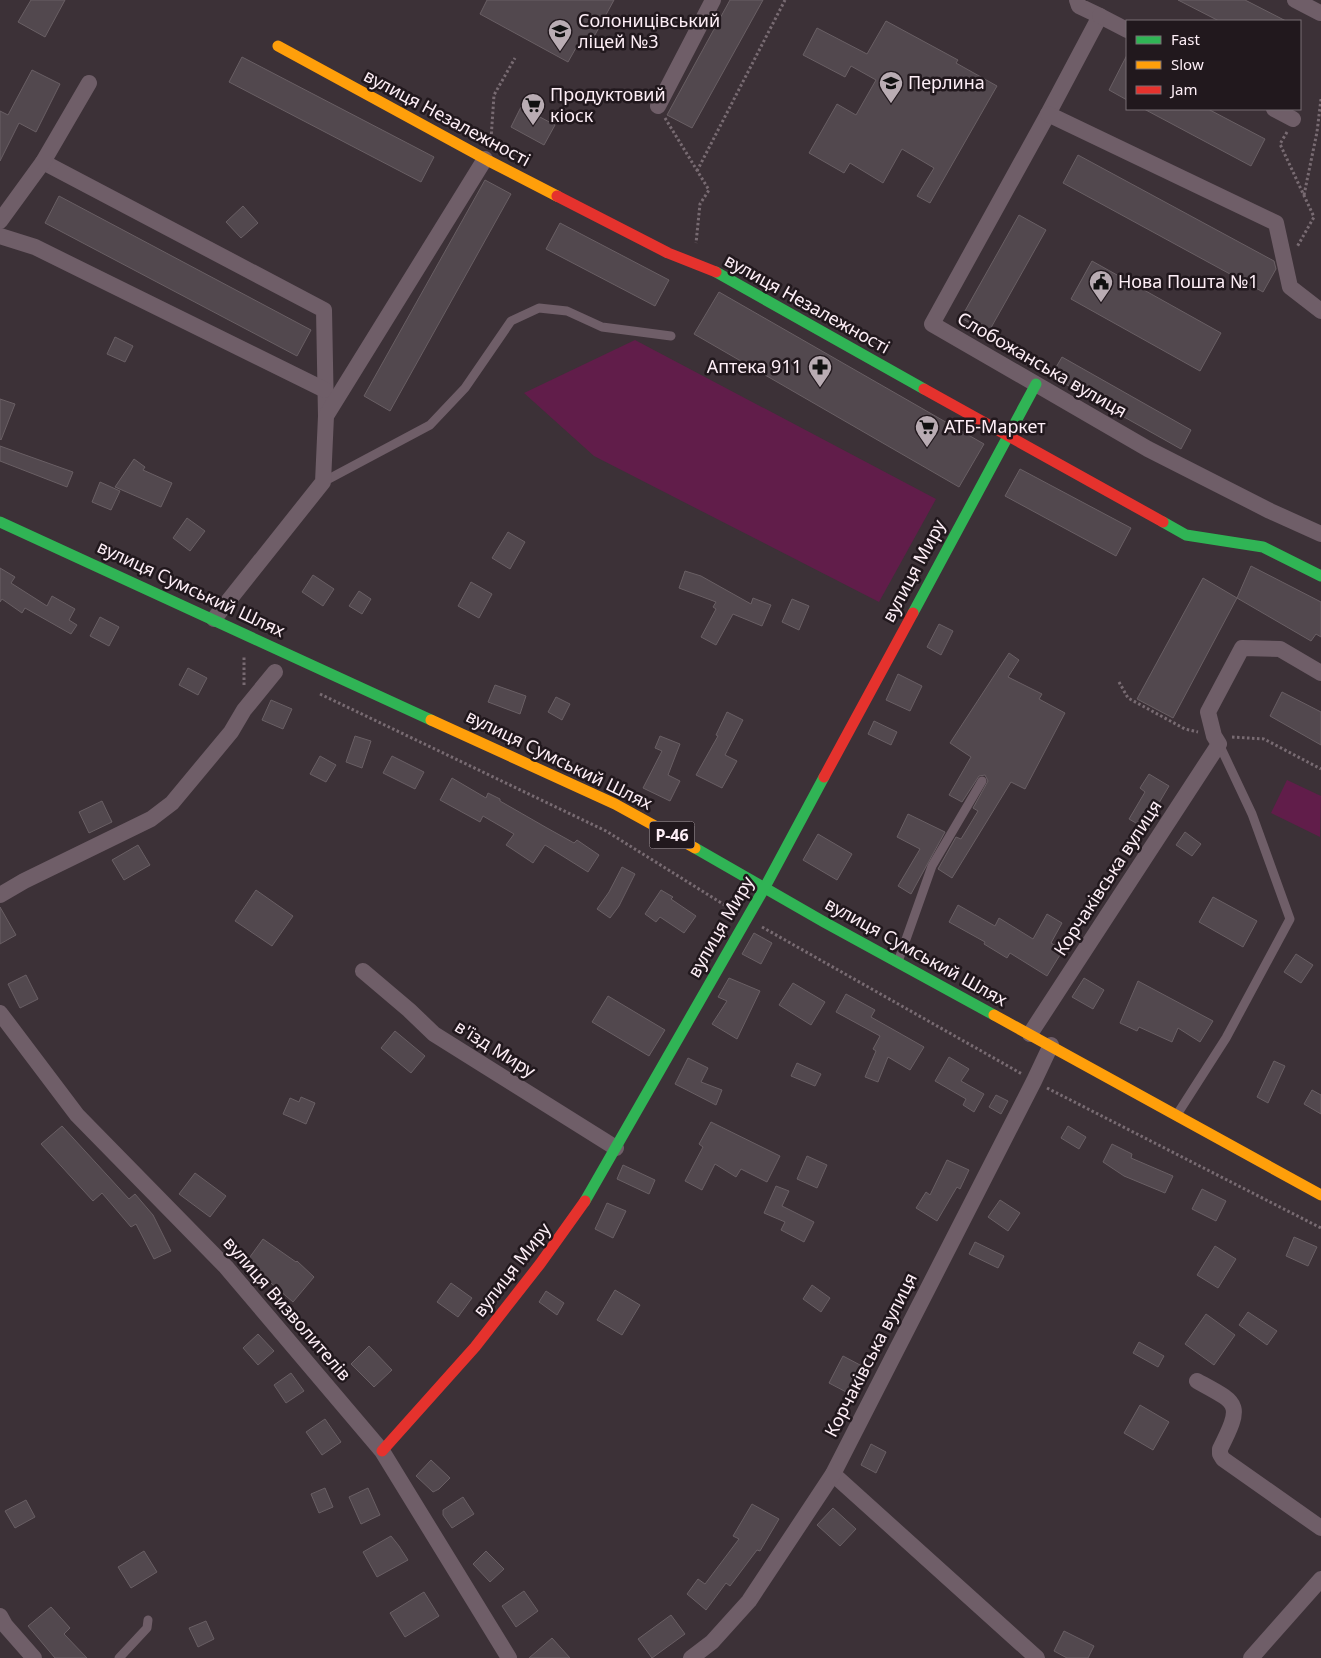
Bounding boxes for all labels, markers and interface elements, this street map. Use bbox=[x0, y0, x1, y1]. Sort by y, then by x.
place label: Солоницівський ліцей №3 bbox=[578, 8, 720, 53]
school or university icon: Солоницівський ліцей №3 bbox=[547, 18, 573, 52]
legend bbox=[1126, 20, 1301, 110]
text: Fast bbox=[1171, 29, 1200, 49]
text: Slow bbox=[1171, 54, 1204, 74]
street label: вулиця Незалежності bbox=[360, 63, 535, 171]
school or university icon: Перлина bbox=[878, 70, 904, 104]
place label: Перлина bbox=[908, 70, 985, 94]
text: Jam bbox=[1169, 79, 1198, 99]
place label: Продуктовий кіоск bbox=[550, 82, 666, 127]
supermarket icon: Продуктовий кіоск bbox=[520, 92, 546, 126]
street label: вулиця Незалежності bbox=[721, 248, 894, 359]
public building icon: Нова Пошта №1 bbox=[1088, 269, 1114, 303]
place label: Нова Пошта №1 bbox=[1118, 269, 1259, 293]
street label: Слобожанська вулиця bbox=[953, 306, 1132, 423]
place label: Аптека 911 bbox=[707, 354, 802, 378]
pharmacy icon: Аптека 911 bbox=[807, 354, 833, 388]
supermarket icon: АТБ-Маркет bbox=[914, 414, 940, 448]
place label: АТБ-Маркет bbox=[944, 414, 1046, 438]
street label: вулиця Миру bbox=[876, 514, 951, 626]
street label: вулиця Сумський Шлях bbox=[94, 534, 290, 643]
street label: вулиця Сумський Шлях bbox=[462, 703, 657, 815]
street label: Корчаківська вулиця bbox=[1048, 795, 1167, 960]
road number: Р-46 bbox=[650, 822, 694, 848]
street label: вулиця Миру bbox=[681, 871, 759, 981]
street label: вулиця Сумський Шлях bbox=[821, 891, 1012, 1012]
street label: в'їзд Миру bbox=[451, 1014, 541, 1083]
street label: вулиця Миру bbox=[467, 1217, 556, 1321]
street label: вулиця Визволителів bbox=[218, 1231, 357, 1386]
street label: Корчаківська вулиця bbox=[818, 1268, 922, 1441]

